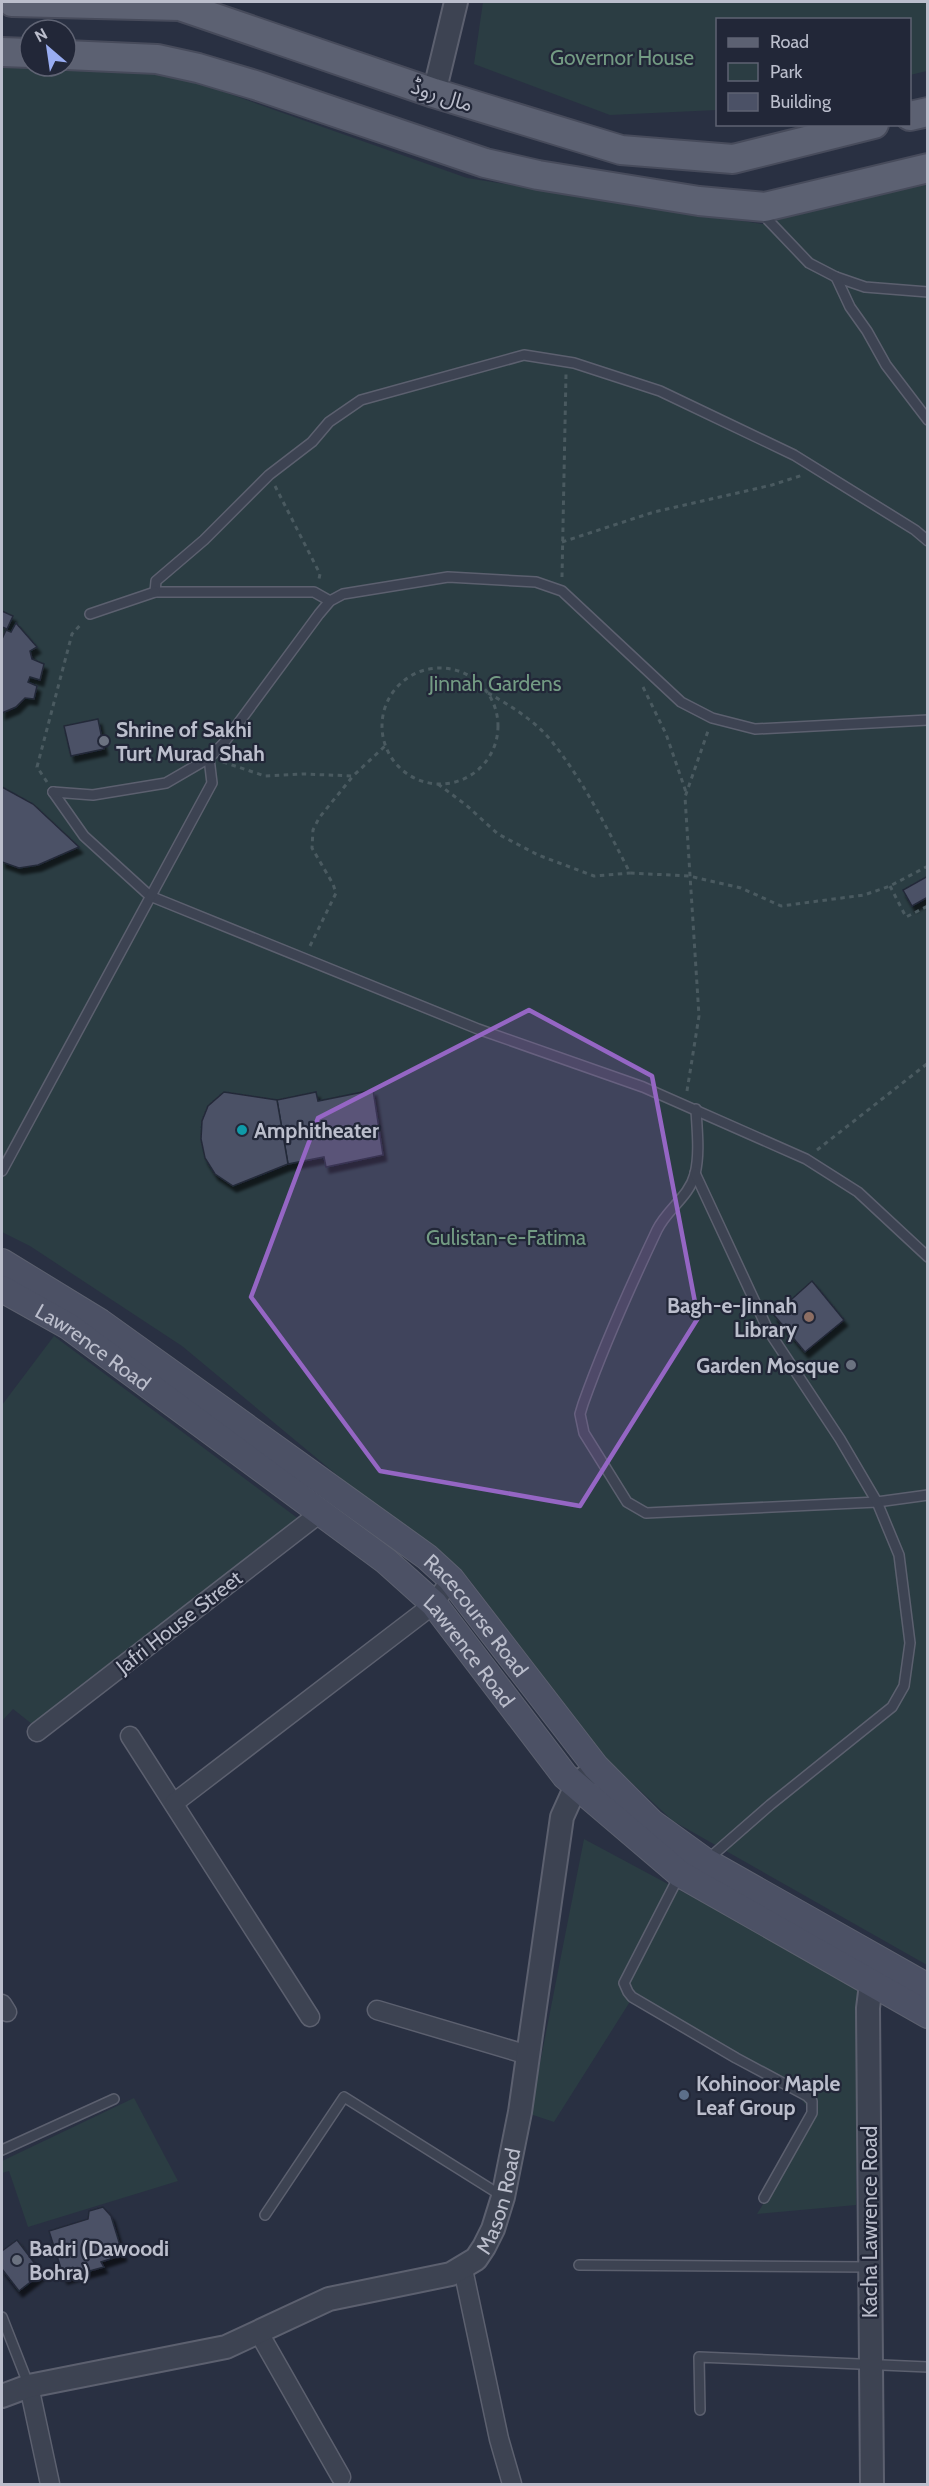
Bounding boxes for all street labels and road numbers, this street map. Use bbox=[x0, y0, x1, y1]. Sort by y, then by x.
street label: مال روڈ bbox=[408, 73, 476, 117]
street label: Lawrence Road bbox=[31, 1298, 156, 1395]
street label: Racecourse Road bbox=[419, 1548, 534, 1681]
street label: Jafri House Street bbox=[110, 1565, 247, 1680]
street label: Lawrence Road bbox=[419, 1589, 520, 1712]
street label: Kacha Lawrence Road bbox=[857, 2126, 882, 2318]
street label: Mason Road bbox=[470, 2146, 525, 2258]

